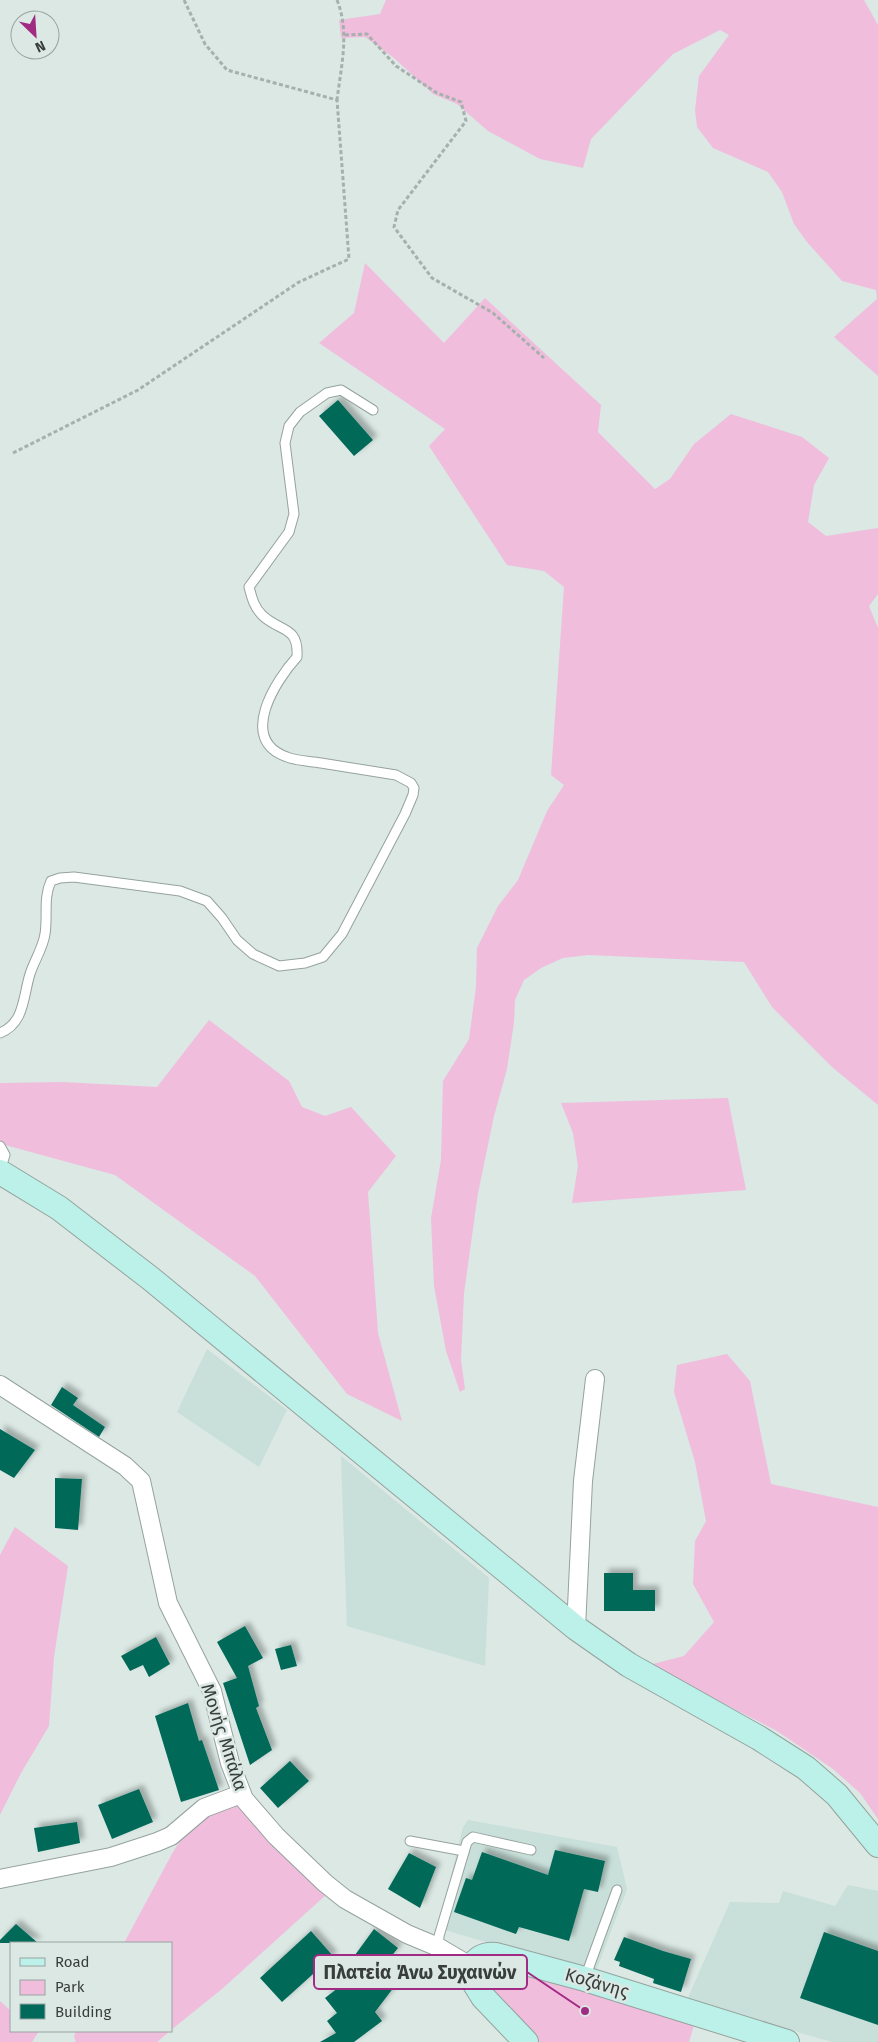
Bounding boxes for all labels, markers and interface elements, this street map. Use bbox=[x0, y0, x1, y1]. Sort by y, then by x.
north arrow bbox=[10, 10, 60, 60]
text: N bbox=[32, 37, 48, 56]
street label: Μονής Μπάλα bbox=[196, 1681, 252, 1793]
legend bbox=[10, 1942, 172, 2032]
text: Road bbox=[55, 1953, 90, 1971]
callout: Πλατεία Άνω Συχαινών bbox=[314, 1955, 527, 1989]
text: Πλατεία Άνω Συχαινών bbox=[324, 1961, 517, 1984]
street label: Κοζάνης bbox=[562, 1963, 632, 2003]
text: Park bbox=[55, 1978, 85, 1996]
text: Building bbox=[55, 2003, 111, 2021]

